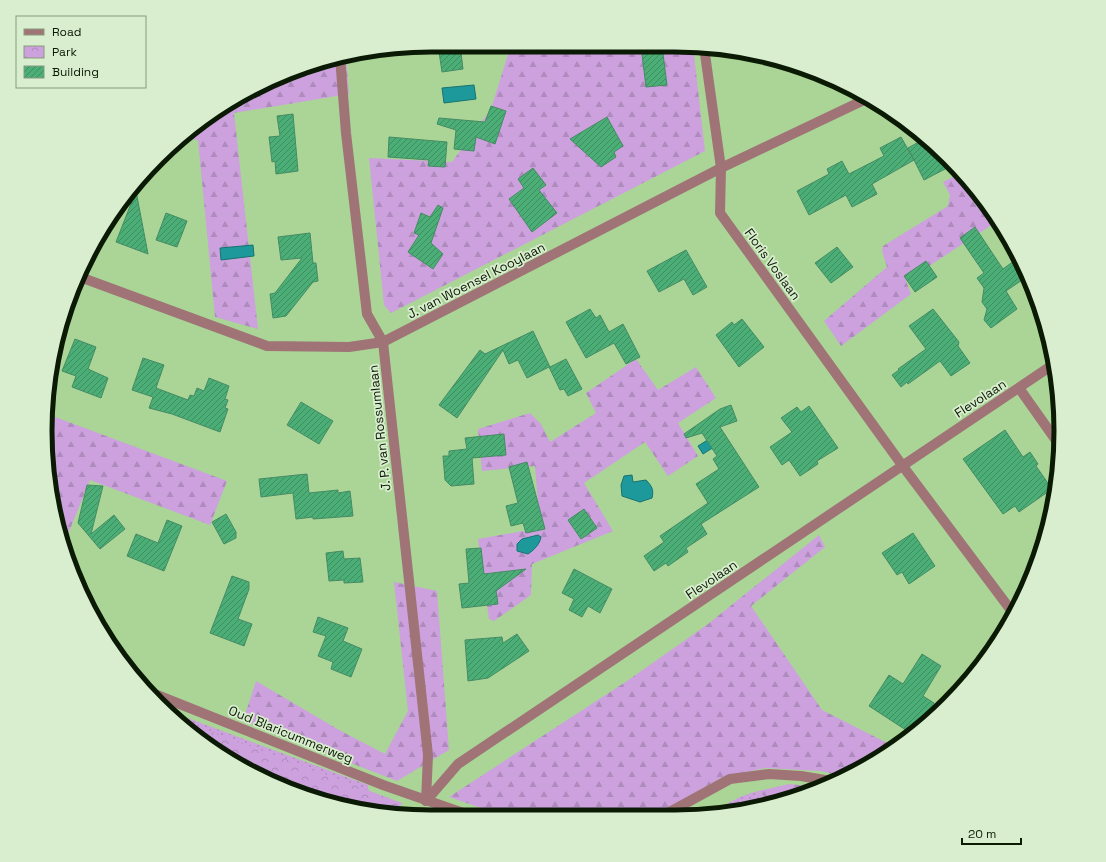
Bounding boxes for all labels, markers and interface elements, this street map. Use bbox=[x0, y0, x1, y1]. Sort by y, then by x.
legend bbox=[16, 16, 146, 88]
text: Road bbox=[52, 24, 81, 40]
text: Park bbox=[52, 44, 77, 60]
text: Building bbox=[52, 64, 99, 80]
street label: Floris Voslaan bbox=[741, 225, 804, 304]
street label: J. van Woensel Kooylaan bbox=[404, 238, 548, 323]
street label: J. P. van Rossumlaan bbox=[364, 364, 395, 492]
street label: Flevolaan bbox=[951, 375, 1009, 421]
street label: Flevolaan bbox=[682, 556, 740, 603]
street label: Oud Blaricummerweg bbox=[226, 702, 356, 767]
scale bar bbox=[962, 820, 1021, 846]
text: 20 m bbox=[968, 826, 996, 842]

